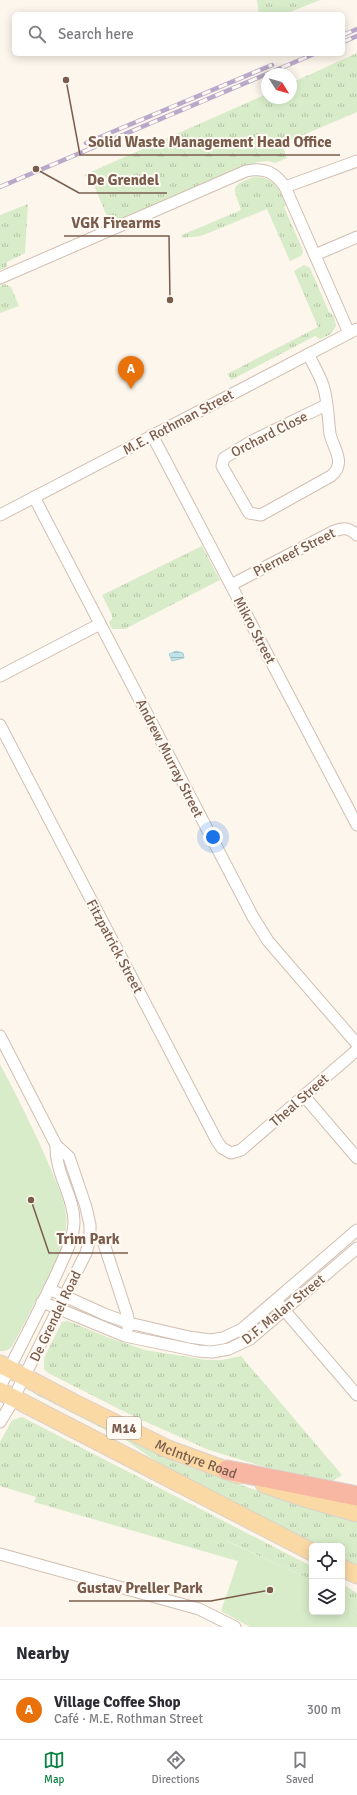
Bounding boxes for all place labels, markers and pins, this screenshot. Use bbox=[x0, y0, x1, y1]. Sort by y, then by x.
callout: Solid Waste Management Head Office bbox=[80, 128, 340, 155]
callout: De Grendel bbox=[79, 166, 167, 193]
callout: VGK Firearms bbox=[64, 209, 169, 236]
pin: A bbox=[118, 356, 144, 389]
callout: Trim Park bbox=[49, 1226, 128, 1253]
callout: Gustav Preller Park bbox=[69, 1574, 211, 1601]

